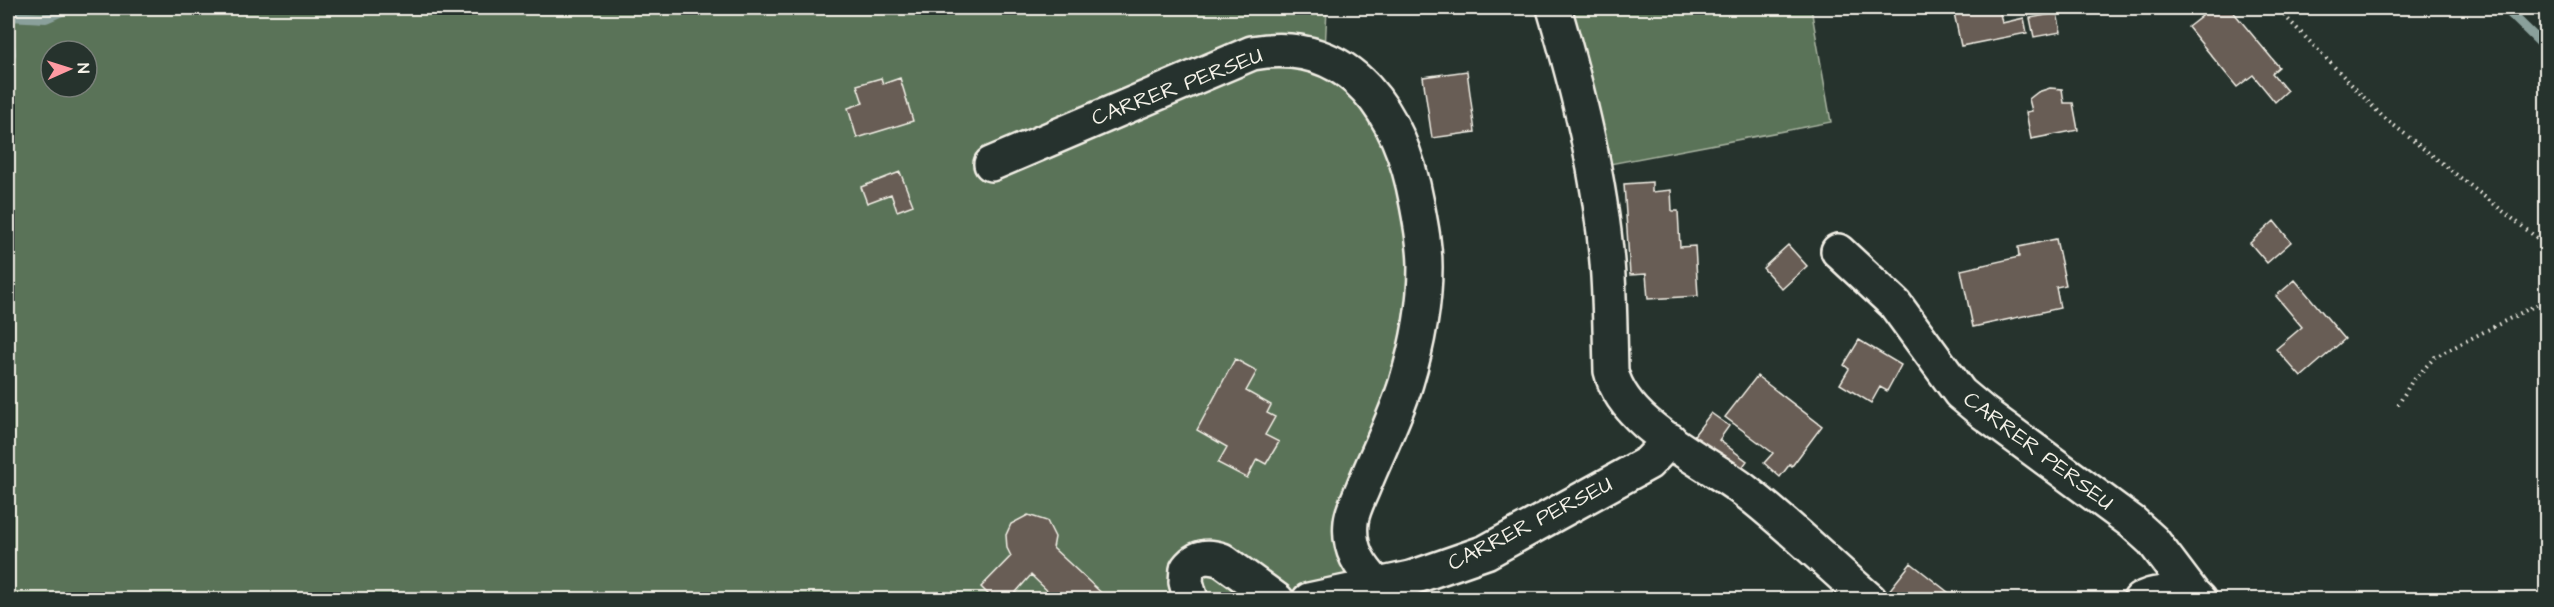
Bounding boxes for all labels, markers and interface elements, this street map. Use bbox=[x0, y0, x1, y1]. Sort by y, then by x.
north arrow bbox=[39, 39, 99, 99]
street label: CARRER PERSEU bbox=[1087, 40, 1267, 134]
text: N bbox=[72, 63, 94, 74]
street label: CARRER PERSEU bbox=[1956, 384, 2120, 518]
street label: CARRER PERSEU bbox=[1442, 469, 1618, 579]

